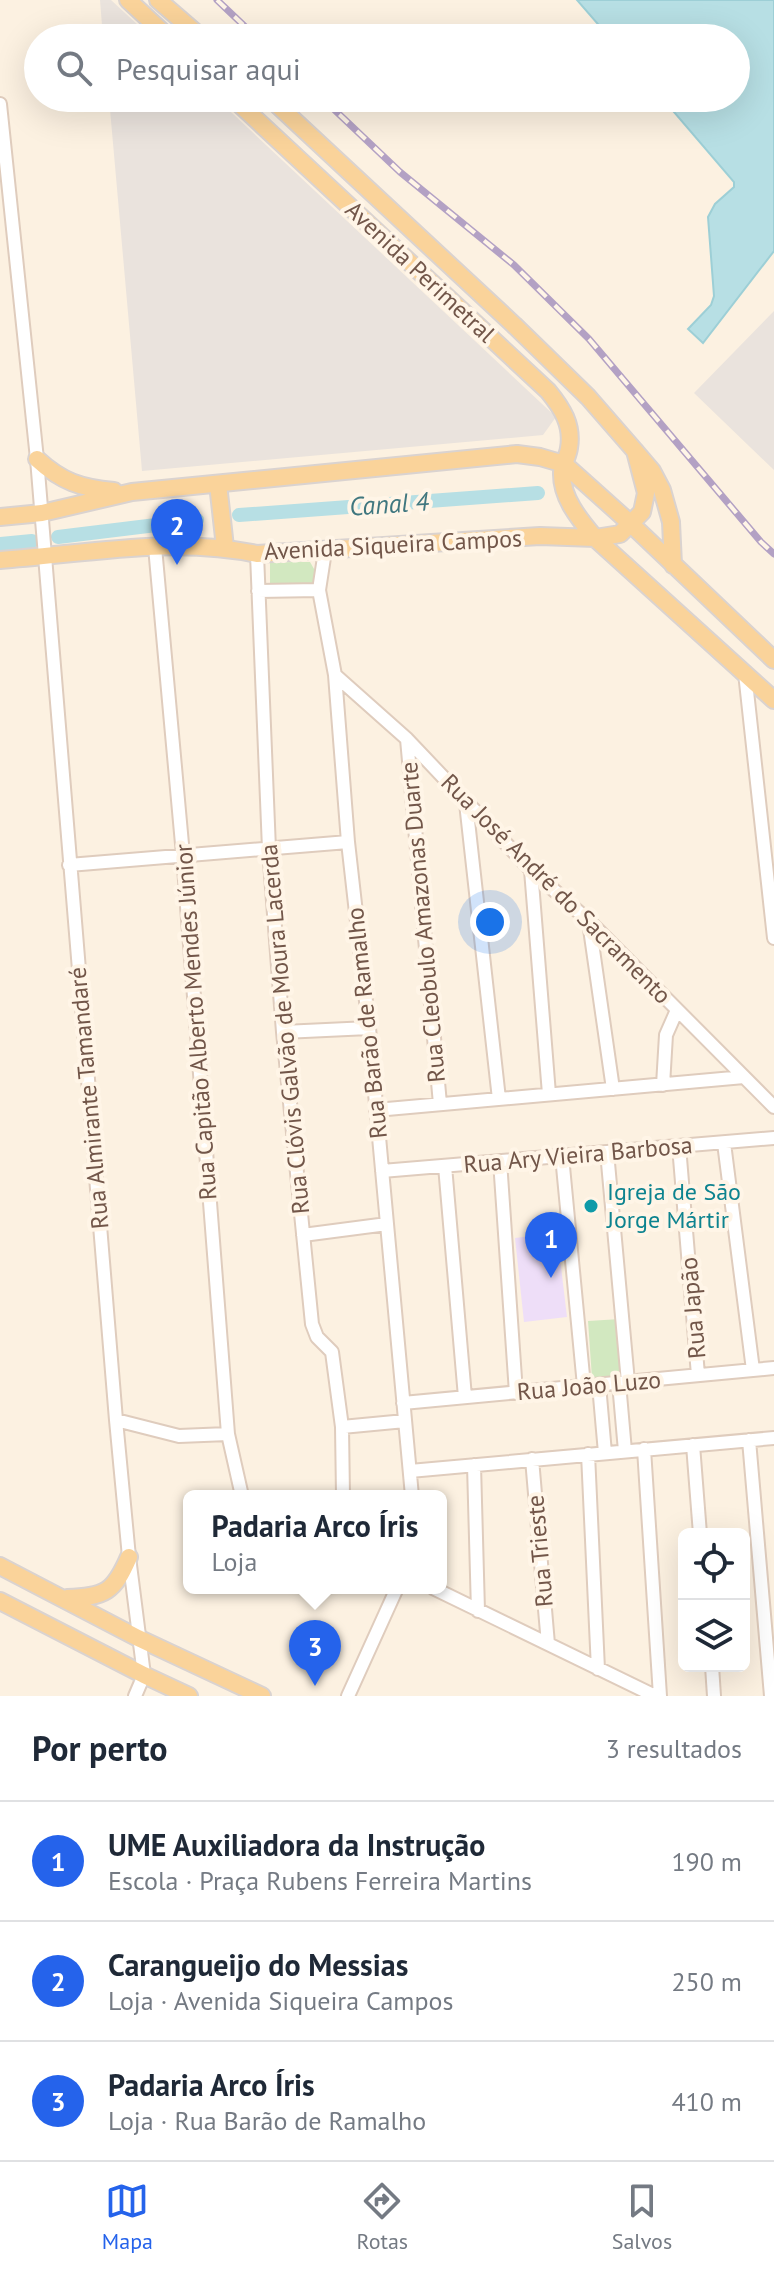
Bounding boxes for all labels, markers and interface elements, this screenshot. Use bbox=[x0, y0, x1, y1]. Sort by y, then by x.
search box bbox=[24, 24, 750, 112]
icon: search bbox=[52, 46, 96, 90]
text: Pesquisar aqui bbox=[116, 49, 301, 88]
street label: Avenida Perimetral bbox=[339, 194, 502, 349]
water label: Canal 4 bbox=[348, 484, 430, 523]
pin: 2 bbox=[151, 499, 203, 565]
street label: Avenida Siqueira Campos bbox=[263, 522, 523, 567]
street label: Rua Cleobulo Amazonas Duarte bbox=[393, 760, 452, 1084]
street label: Rua José André do Sacramento bbox=[435, 767, 678, 1010]
street label: Rua Capitão Alberto Mendes Júnior bbox=[168, 843, 223, 1201]
street label: Rua Clóvis Galvão de Moura Lacerda bbox=[253, 843, 316, 1215]
your location bbox=[470, 902, 510, 942]
street label: Rua Barão de Ramalho bbox=[339, 906, 394, 1140]
street label: Rua Almirante Tamandaré bbox=[62, 966, 115, 1230]
street label: Rua Ary Vieira Barbosa bbox=[462, 1129, 694, 1180]
place label: Igreja de São Jorge Mártir bbox=[606, 1176, 741, 1235]
marker: Igreja de São Jorge Mártir bbox=[582, 1197, 600, 1215]
pin: 1 bbox=[525, 1212, 577, 1278]
street label: Rua Japão bbox=[673, 1256, 712, 1360]
street label: Rua João Luzo bbox=[516, 1364, 662, 1407]
popup bbox=[183, 1490, 447, 1594]
street label: Rua Trieste bbox=[519, 1494, 560, 1608]
text: Padaria Arco Íris bbox=[212, 1506, 418, 1545]
map controls bbox=[678, 1528, 750, 1672]
button: locate bbox=[678, 1528, 750, 1600]
text: Loja bbox=[212, 1545, 257, 1578]
button: layers bbox=[678, 1600, 750, 1672]
pin: 3 bbox=[289, 1620, 341, 1686]
text: Por perto bbox=[32, 1726, 168, 1770]
text: 3 resultados bbox=[606, 1732, 742, 1765]
text: UME Auxiliadora da Instrução bbox=[108, 1825, 485, 1864]
text: 1 bbox=[51, 1845, 65, 1878]
text: 190 m bbox=[671, 1845, 742, 1878]
text: Escola · Praça Rubens Ferreira Martins bbox=[108, 1864, 532, 1897]
text: Carangueijo do Messias bbox=[108, 1945, 408, 1984]
text: 2 bbox=[51, 1965, 65, 1998]
text: 250 m bbox=[671, 1965, 742, 1998]
text: Loja · Avenida Siqueira Campos bbox=[108, 1984, 453, 2017]
text: Padaria Arco Íris bbox=[108, 2065, 315, 2104]
text: 3 bbox=[51, 2085, 65, 2118]
text: 410 m bbox=[671, 2085, 742, 2118]
text: Loja · Rua Barão de Ramalho bbox=[108, 2104, 426, 2137]
tab: Mapa bbox=[102, 2179, 153, 2255]
tab: Rotas bbox=[357, 2179, 408, 2255]
tab: Salvos bbox=[612, 2179, 672, 2255]

